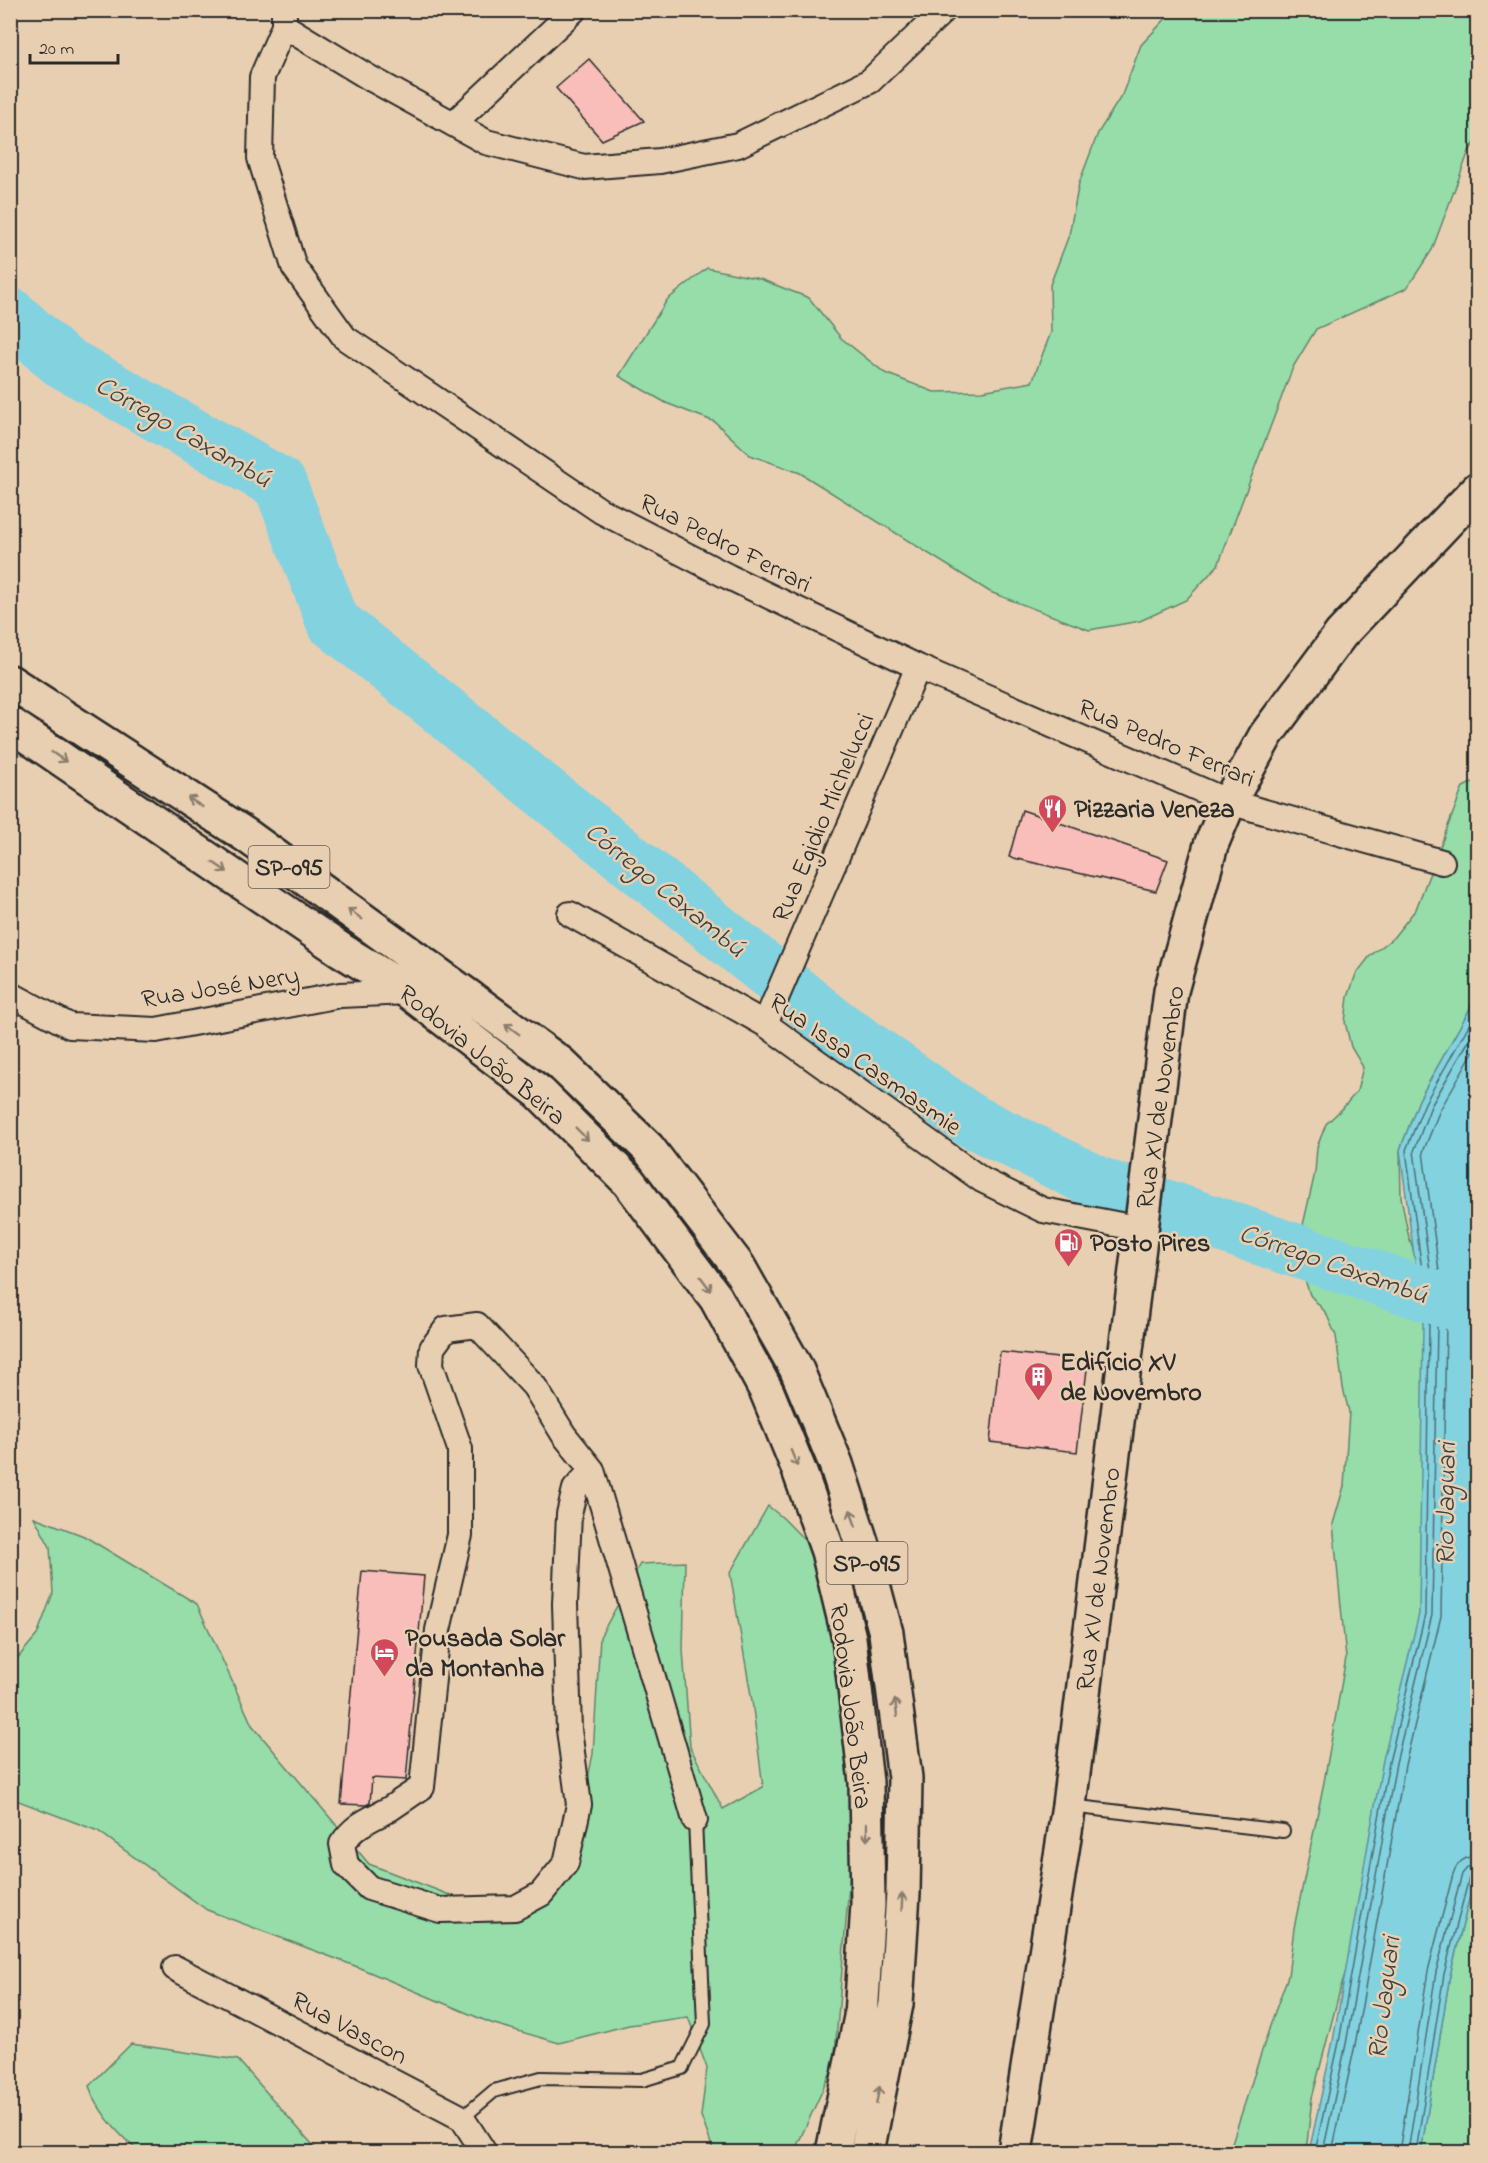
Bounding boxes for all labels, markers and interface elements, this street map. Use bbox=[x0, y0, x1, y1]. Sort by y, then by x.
scale bar bbox=[30, 27, 118, 65]
text: 20 m bbox=[39, 37, 74, 63]
water label: Córrego Caxambú bbox=[87, 367, 278, 500]
street label: Rua Pedro Ferrari bbox=[632, 485, 817, 604]
street label: Rua Pedro Ferrari bbox=[1071, 690, 1260, 799]
street label: Rua Egidio Michelucci bbox=[763, 708, 886, 929]
one-way arrow bbox=[50, 751, 66, 763]
restaurant icon: Pizzaria Veneza bbox=[1037, 792, 1069, 834]
place label: Pizzaria Veneza bbox=[1074, 792, 1235, 830]
one-way arrow bbox=[187, 796, 204, 808]
water label: Córrego Caxambú bbox=[575, 814, 753, 969]
road number: SP-095 bbox=[248, 846, 330, 888]
one-way arrow bbox=[211, 861, 227, 873]
one-way arrow bbox=[347, 908, 363, 920]
street label: Rua José Nery bbox=[139, 958, 302, 1020]
street label: Rodovia João Beira bbox=[389, 977, 573, 1136]
street label: Rua XV de Novembro bbox=[1127, 983, 1196, 1212]
street label: Rua Issa Casmasmie bbox=[760, 984, 969, 1147]
one-way arrow bbox=[505, 1023, 521, 1035]
one-way arrow bbox=[574, 1127, 589, 1142]
water label: Córrego Caxambú bbox=[1233, 1215, 1433, 1317]
fuel station icon: Posto Pires bbox=[1053, 1226, 1085, 1268]
place label: Posto Pires bbox=[1090, 1226, 1210, 1264]
one-way arrow bbox=[699, 1276, 712, 1292]
place label: Edifício XV de Novembro bbox=[1060, 1345, 1202, 1413]
building icon: Edifício XV de Novembro bbox=[1023, 1360, 1055, 1402]
water label: Rio Jaguari bbox=[1427, 1440, 1469, 1566]
one-way arrow bbox=[789, 1448, 800, 1467]
street label: Rua XV de Novembro bbox=[1067, 1465, 1133, 1693]
one-way arrow bbox=[847, 1509, 858, 1528]
road number: SP-095 bbox=[826, 1542, 908, 1584]
street label: Rodovia João Beira bbox=[818, 1602, 880, 1811]
place label: Pousada Solar da Montanha bbox=[405, 1621, 566, 1689]
hotel icon: Pousada Solar da Montanha bbox=[368, 1636, 400, 1678]
one-way arrow bbox=[890, 1698, 901, 1718]
one-way arrow bbox=[861, 1822, 872, 1842]
one-way arrow bbox=[897, 1893, 908, 1913]
water label: Rio Jaguari bbox=[1359, 1932, 1414, 2062]
street label: Rua Vascon bbox=[284, 1983, 414, 2076]
one-way arrow bbox=[873, 2086, 884, 2105]

